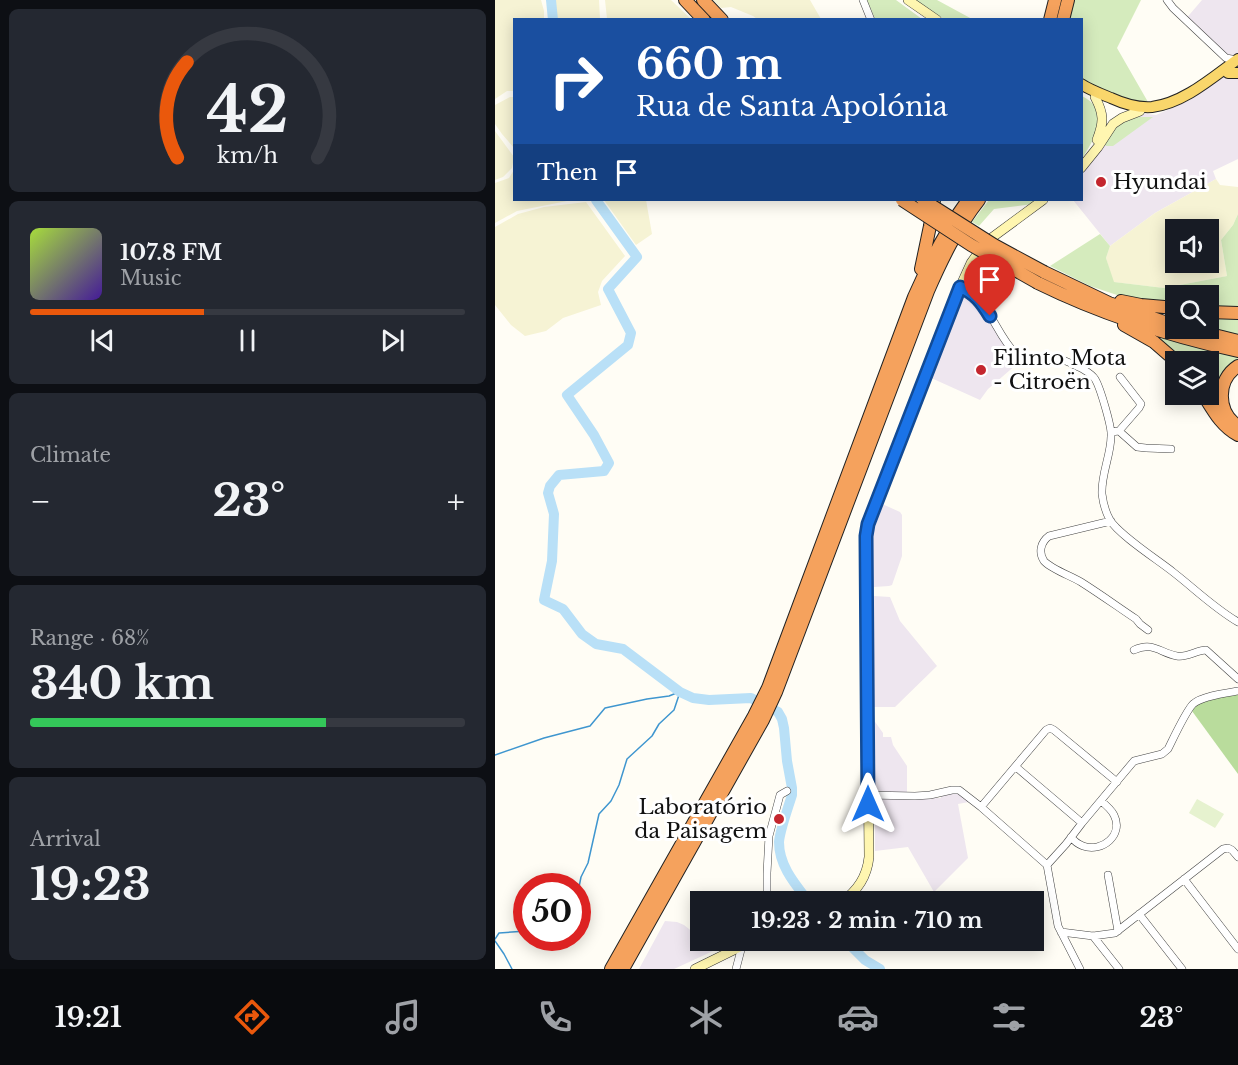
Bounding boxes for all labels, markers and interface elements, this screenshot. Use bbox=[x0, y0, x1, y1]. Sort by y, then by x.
text: 660 m bbox=[636, 38, 782, 90]
icon: right bbox=[537, 42, 615, 120]
text: 42 bbox=[206, 71, 289, 149]
text: Rua de Santa Apolónia bbox=[636, 90, 948, 123]
text: km/h bbox=[217, 142, 278, 169]
icon: arrive bbox=[610, 156, 643, 189]
text: Then bbox=[537, 159, 598, 186]
place label: Hyundai bbox=[1113, 169, 1207, 195]
marker: Hyundai bbox=[1094, 175, 1108, 189]
map controls bbox=[1165, 219, 1219, 405]
button: sound bbox=[1165, 219, 1219, 273]
text: 107.8 FM bbox=[120, 239, 222, 266]
pin bbox=[964, 254, 1015, 316]
icon: arrive bbox=[973, 263, 1006, 296]
text: Music bbox=[120, 266, 181, 290]
button: search bbox=[1165, 285, 1219, 339]
icon: previous bbox=[86, 324, 119, 357]
icon: pause bbox=[231, 324, 264, 357]
icon: next bbox=[376, 324, 409, 357]
place label: Filinto Mota - Citroën bbox=[993, 345, 1126, 395]
button: layers bbox=[1165, 351, 1219, 405]
marker: Filinto Mota - Citroën bbox=[974, 363, 988, 377]
text: Climate bbox=[30, 443, 111, 467]
text: 23° bbox=[212, 472, 285, 528]
text: − bbox=[30, 481, 51, 522]
text: + bbox=[447, 481, 465, 522]
text: Range · 68% bbox=[30, 626, 150, 650]
text: 340 km bbox=[30, 655, 214, 711]
position arrow bbox=[836, 772, 900, 836]
place label: Laboratório da Paisagem bbox=[634, 794, 767, 844]
marker: Laboratório da Paisagem bbox=[772, 812, 786, 826]
text: Arrival bbox=[30, 827, 101, 851]
text: 19:23 bbox=[30, 856, 151, 912]
speed limit sign: 50 bbox=[513, 873, 591, 951]
text: 19:23 · 2 min · 710 m bbox=[751, 907, 983, 934]
icon: directions bbox=[231, 996, 273, 1038]
icon: music bbox=[382, 996, 424, 1038]
icon: phone bbox=[534, 996, 576, 1038]
icon: climate bbox=[685, 996, 727, 1038]
icon: car bbox=[837, 996, 879, 1038]
icon: filters bbox=[988, 996, 1030, 1038]
text: 19:21 bbox=[55, 1001, 122, 1034]
text: 23° bbox=[1139, 1001, 1183, 1034]

